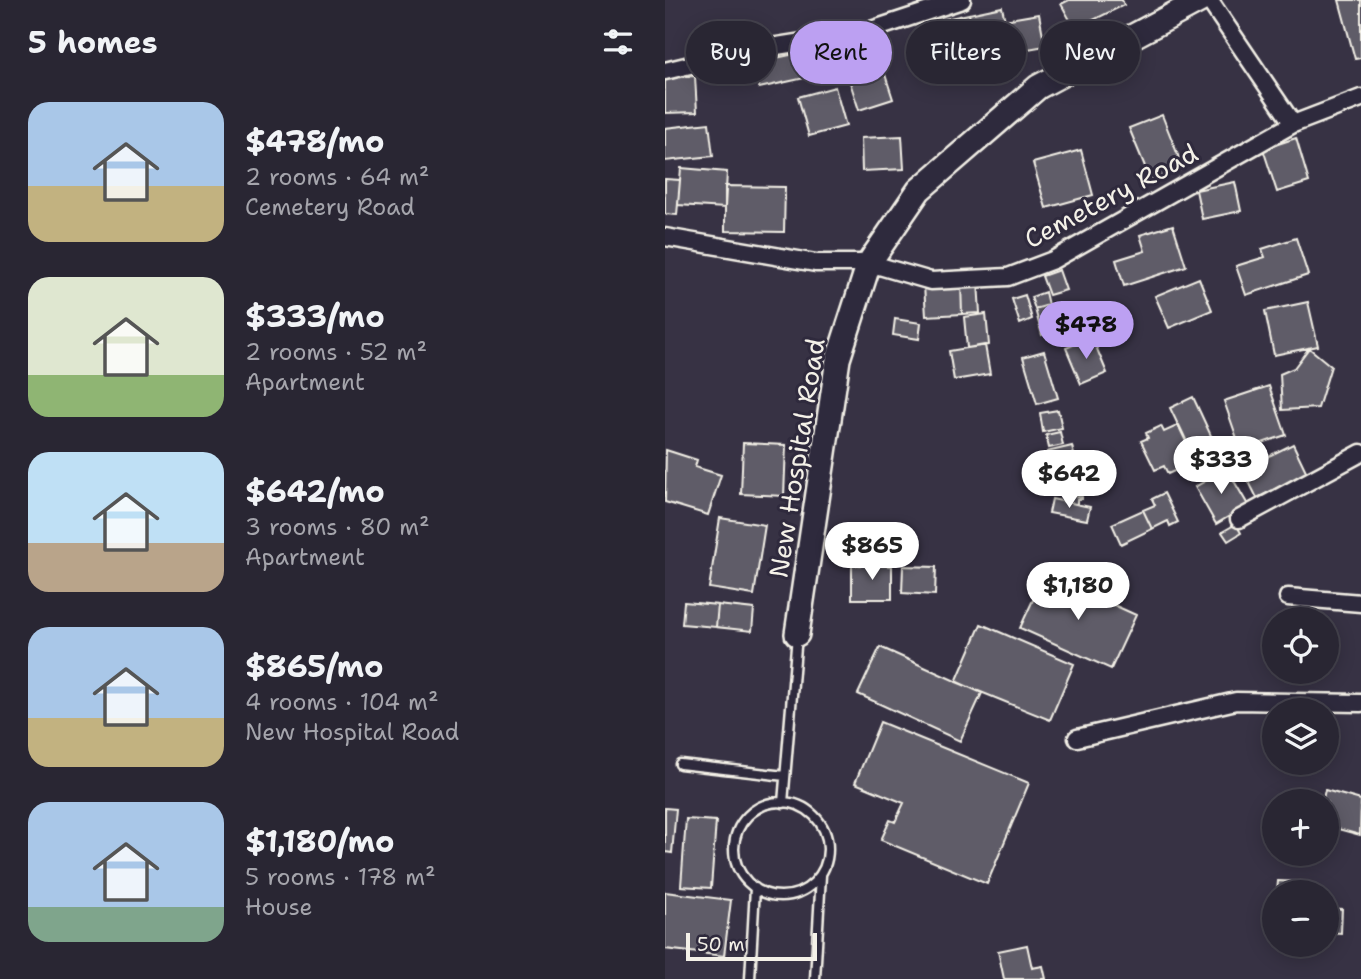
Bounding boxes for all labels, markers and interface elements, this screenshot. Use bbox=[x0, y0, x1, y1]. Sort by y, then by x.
chip: Buy bbox=[686, 21, 776, 84]
chip: Rent bbox=[790, 21, 892, 84]
chip: Filters bbox=[906, 21, 1026, 84]
chip: New bbox=[1040, 21, 1140, 84]
text: 5 homes bbox=[28, 22, 158, 63]
icon: filters bbox=[599, 23, 637, 61]
text: $478/mo bbox=[245, 121, 384, 162]
icon: home bbox=[84, 130, 168, 214]
street label: Cemetery Road bbox=[1018, 135, 1204, 256]
text: 2 rooms · 64 m² bbox=[245, 162, 429, 192]
text: Cemetery Road bbox=[245, 192, 415, 222]
text: $333/mo bbox=[245, 296, 385, 337]
pin: $478 bbox=[1045, 302, 1127, 361]
icon: home bbox=[84, 305, 168, 389]
text: $478 bbox=[1055, 309, 1117, 339]
street label: New Hospital Road bbox=[760, 336, 833, 580]
text: 2 rooms · 52 m² bbox=[245, 337, 427, 367]
text: Apartment bbox=[245, 367, 365, 397]
pin: $333 bbox=[1180, 436, 1262, 496]
text: $333 bbox=[1190, 444, 1252, 474]
pin: $642 bbox=[1028, 450, 1110, 510]
text: $642 bbox=[1038, 458, 1100, 488]
text: $642/mo bbox=[245, 471, 385, 512]
icon: home bbox=[84, 480, 168, 564]
text: 3 rooms · 80 m² bbox=[245, 512, 430, 542]
pin: $865 bbox=[831, 522, 913, 582]
text: $865 bbox=[841, 530, 903, 560]
text: Apartment bbox=[245, 542, 365, 572]
pin: $1,180 bbox=[1021, 562, 1135, 622]
text: $1,180 bbox=[1043, 570, 1113, 600]
map controls bbox=[1262, 607, 1339, 957]
button: locate bbox=[1262, 607, 1339, 684]
text: $865/mo bbox=[245, 646, 384, 687]
icon: home bbox=[84, 655, 168, 739]
text: 4 rooms · 104 m² bbox=[245, 687, 438, 717]
button: layers bbox=[1262, 698, 1339, 775]
text: New Hospital Road bbox=[245, 717, 459, 747]
button: + bbox=[1262, 789, 1339, 866]
text: $1,180/mo bbox=[245, 821, 395, 862]
icon: home bbox=[84, 830, 168, 914]
text: 5 rooms · 178 m² bbox=[245, 862, 436, 892]
button: − bbox=[1262, 880, 1339, 957]
text: House bbox=[245, 892, 313, 922]
scale bar bbox=[686, 930, 817, 962]
text: 50 m bbox=[697, 932, 745, 957]

